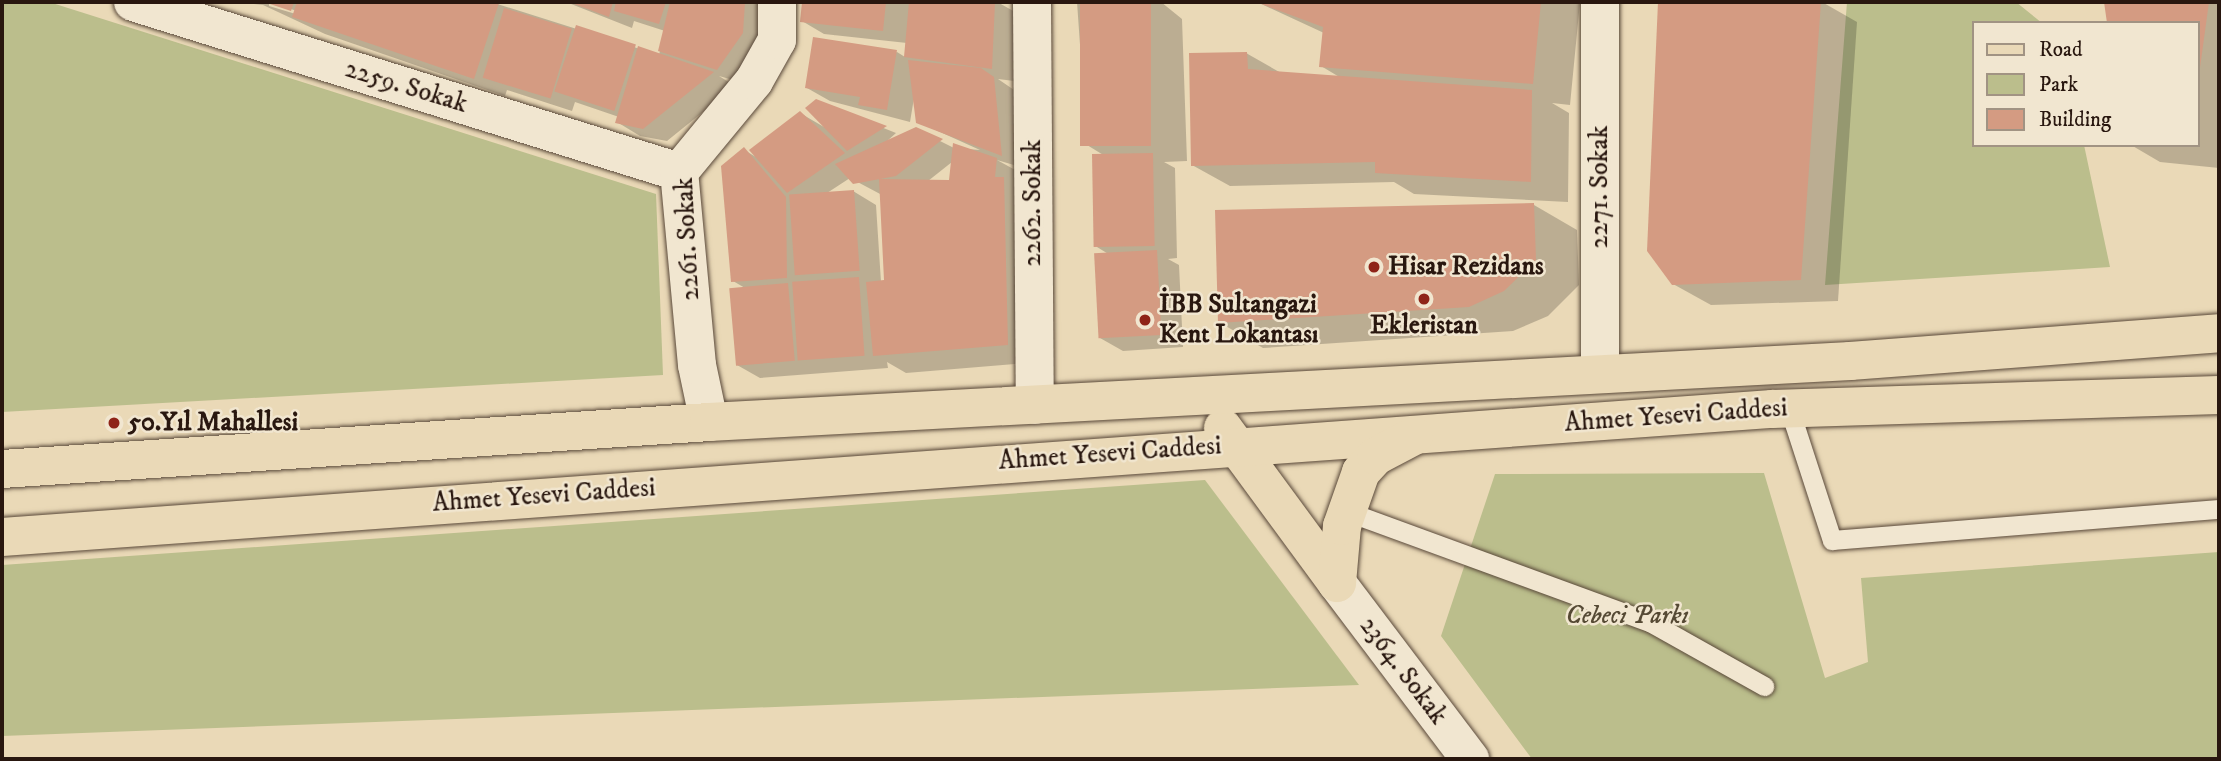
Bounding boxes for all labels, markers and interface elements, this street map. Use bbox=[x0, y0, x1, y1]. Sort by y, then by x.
legend bbox=[1972, 21, 2200, 147]
text: Road bbox=[2039, 37, 2083, 63]
street label: 2259. Sokak bbox=[341, 54, 471, 120]
text: Park bbox=[2039, 72, 2078, 98]
text: Building bbox=[2039, 107, 2111, 133]
street label: 2271. Sokak bbox=[1584, 126, 1616, 248]
street label: 2262. Sokak bbox=[1017, 140, 1049, 266]
street label: 2261. Sokak bbox=[669, 177, 707, 301]
place label: Hisar Rezidans bbox=[1388, 251, 1544, 283]
marker: Hisar Rezidans bbox=[1366, 259, 1382, 275]
place label: İBB Sultangazi Kent Lokantası bbox=[1159, 289, 1319, 350]
marker: Ekleristan bbox=[1416, 291, 1432, 307]
place label: Ekleristan bbox=[1370, 310, 1478, 342]
marker: İBB Sultangazi Kent Lokantası bbox=[1137, 312, 1153, 328]
street label: Ahmet Yesevi Caddesi bbox=[1563, 393, 1789, 439]
place label: 50.Yıl Mahallesi bbox=[128, 407, 298, 439]
marker: 50.Yıl Mahallesi bbox=[106, 415, 122, 431]
street label: Ahmet Yesevi Caddesi bbox=[997, 431, 1223, 477]
street label: Ahmet Yesevi Caddesi bbox=[431, 473, 657, 519]
park label: Cebeci Parkı bbox=[1565, 600, 1689, 632]
street label: 2364. Sokak bbox=[1353, 611, 1453, 731]

